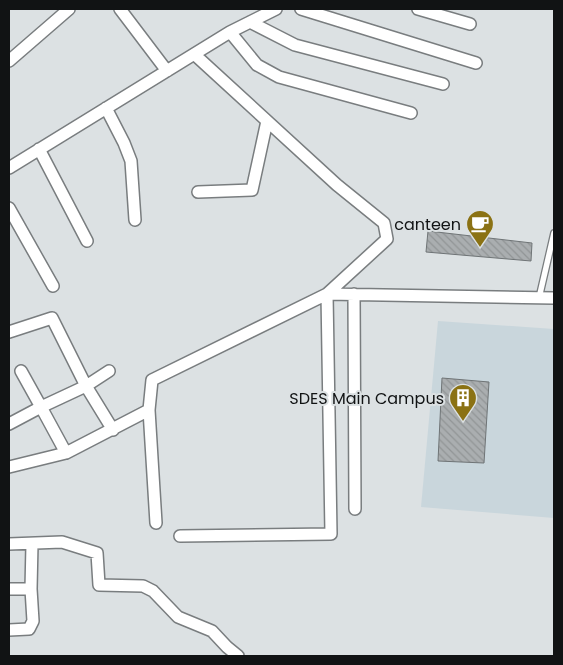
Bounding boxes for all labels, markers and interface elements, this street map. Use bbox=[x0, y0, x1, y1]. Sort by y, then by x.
cafe icon: canteen bbox=[465, 209, 495, 248]
place label: canteen bbox=[394, 213, 461, 236]
building icon: SDES Main Campus bbox=[448, 383, 478, 422]
place label: SDES Main Campus bbox=[289, 387, 444, 410]

